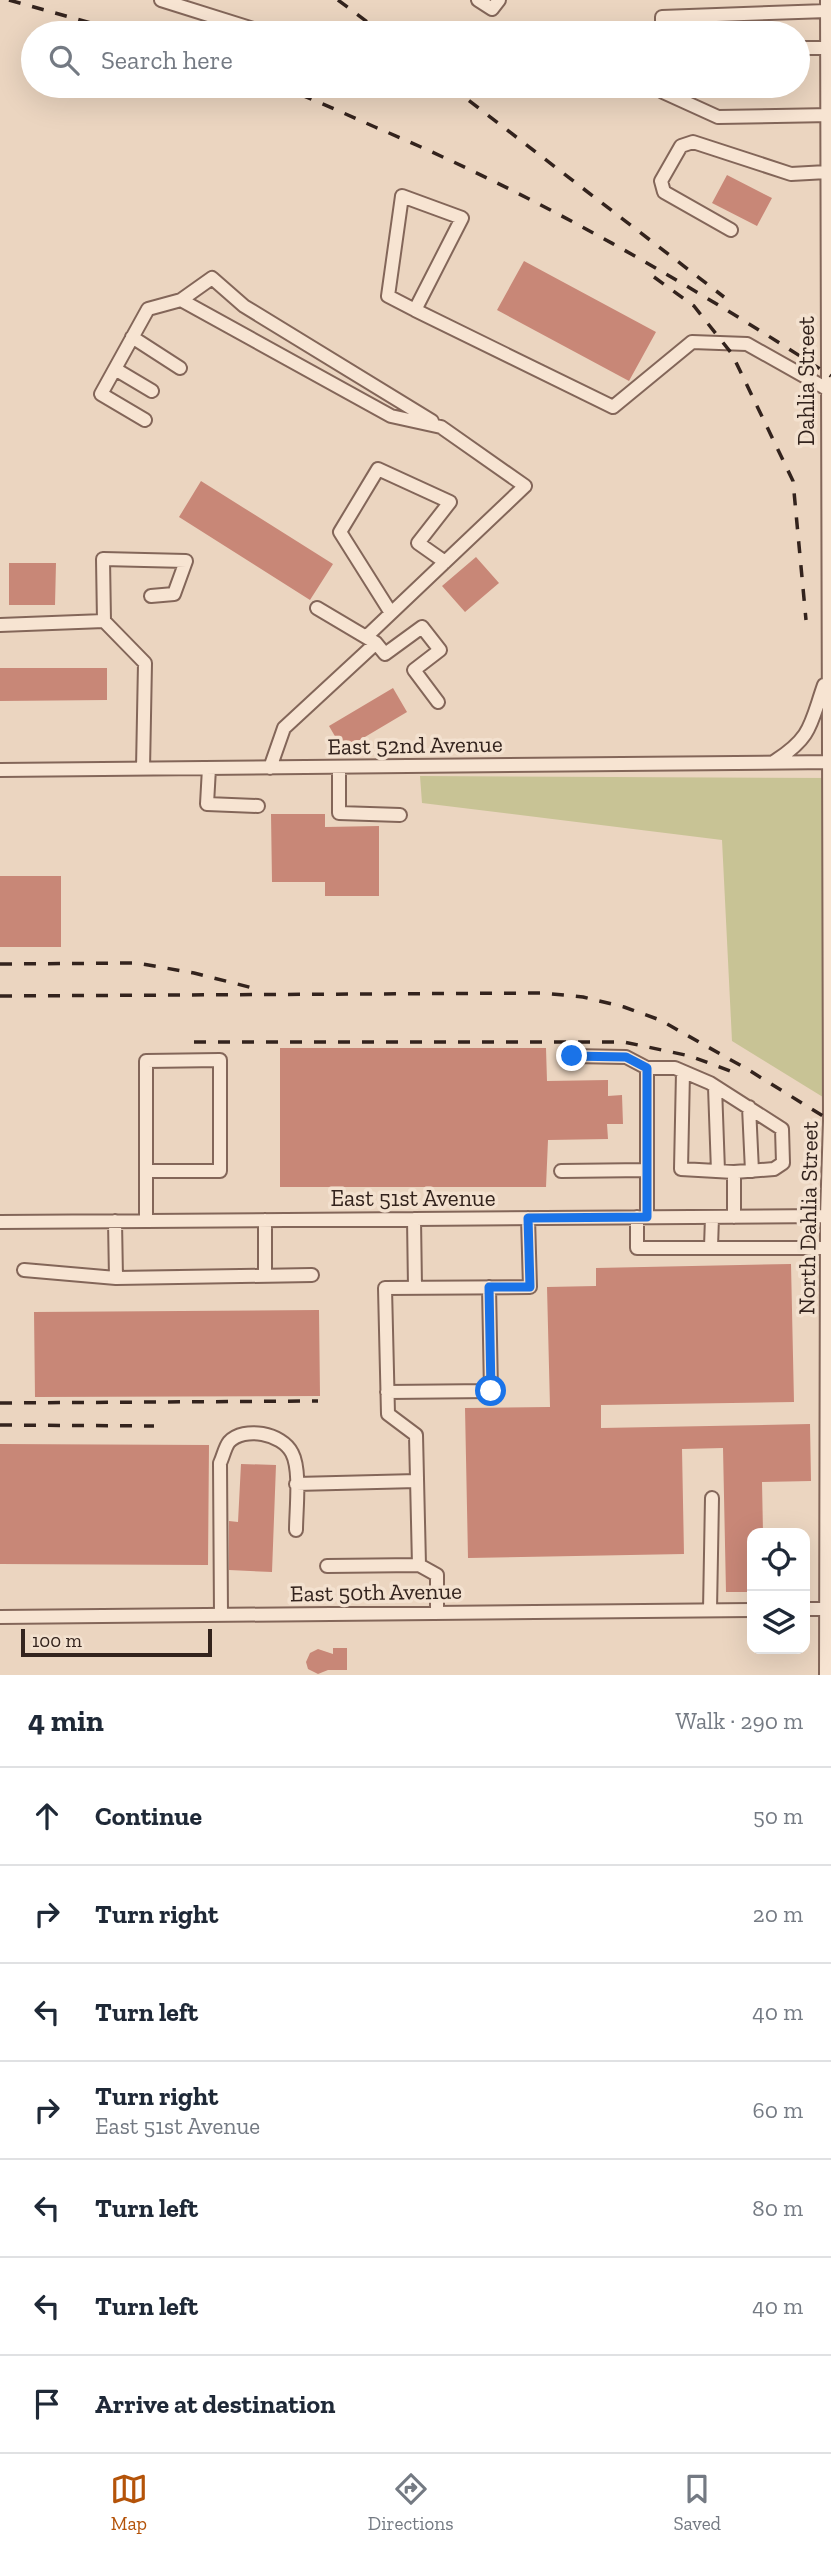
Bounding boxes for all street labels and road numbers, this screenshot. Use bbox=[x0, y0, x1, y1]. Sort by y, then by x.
street label: Dahlia Street bbox=[792, 316, 820, 446]
street label: East 52nd Avenue bbox=[327, 729, 503, 761]
street label: North Dahlia Street bbox=[792, 1120, 824, 1315]
street label: East 51st Avenue bbox=[330, 1184, 496, 1212]
street label: East 50th Avenue bbox=[290, 1577, 462, 1607]

